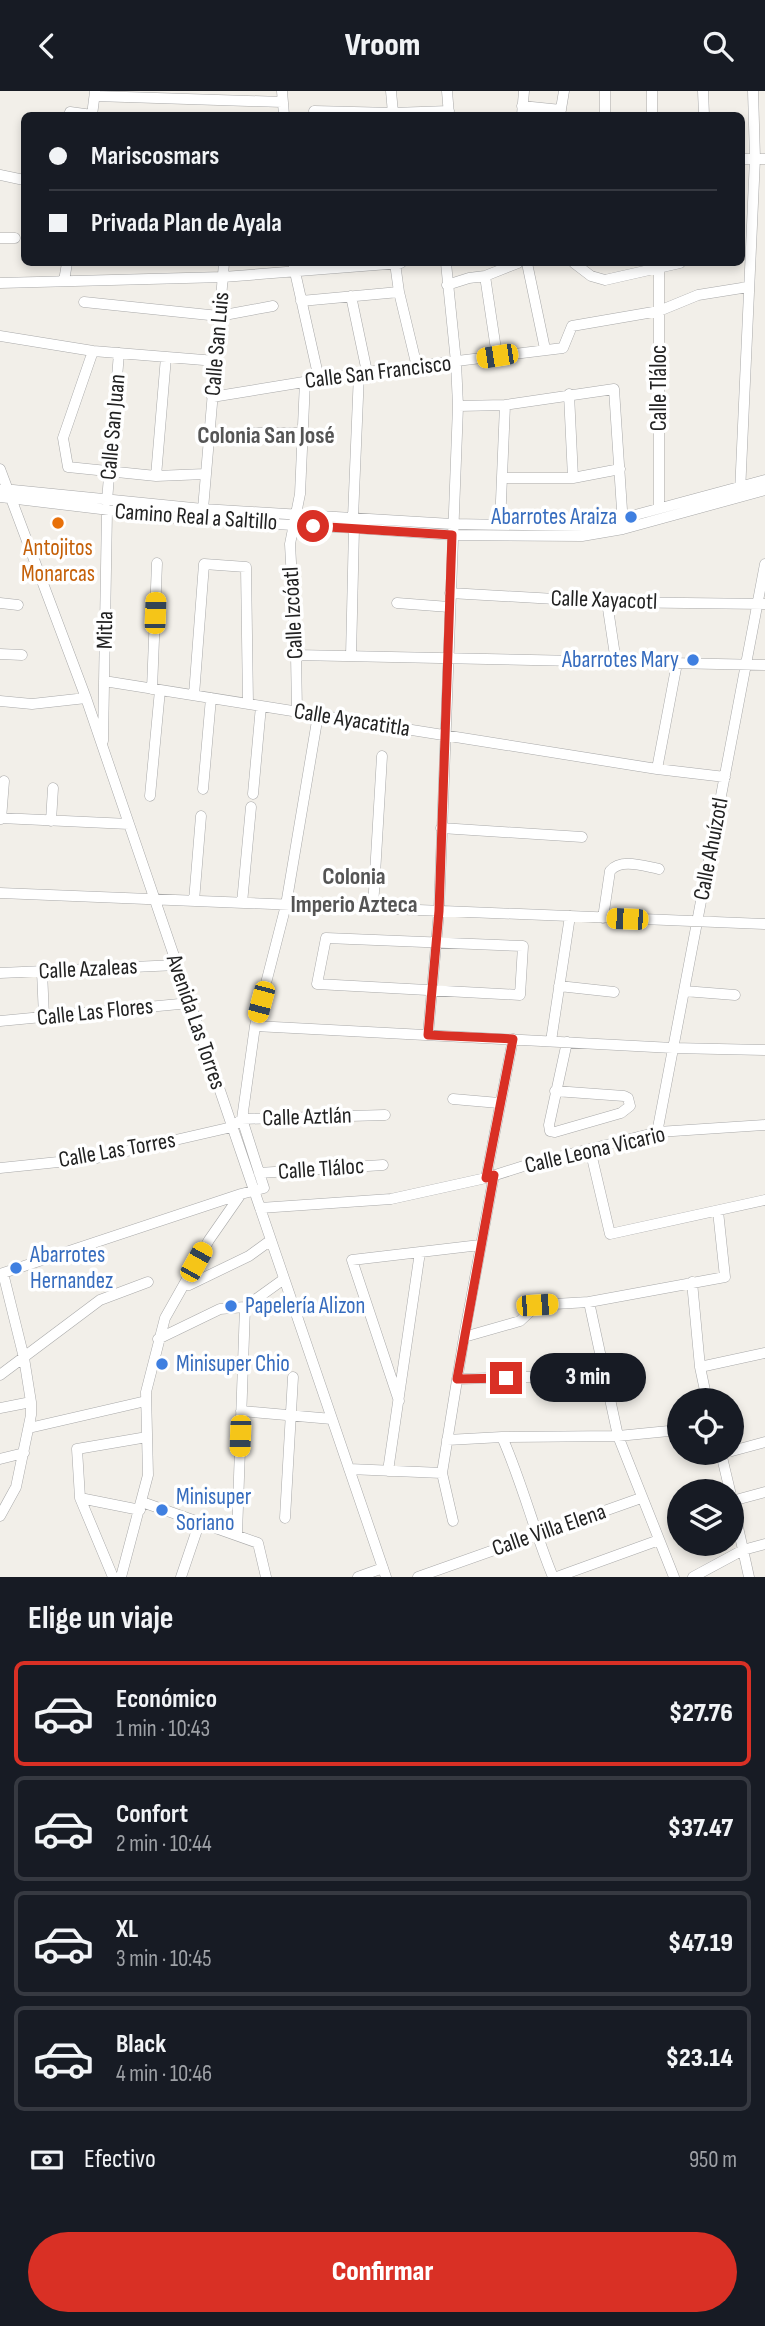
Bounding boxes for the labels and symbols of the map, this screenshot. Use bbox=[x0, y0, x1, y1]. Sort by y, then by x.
street label: Calle San Luis bbox=[199, 291, 235, 397]
car bbox=[475, 342, 520, 370]
street label: Calle Tláloc bbox=[645, 345, 673, 431]
street label: Calle San Francisco bbox=[303, 349, 453, 395]
street label: Calle San Juan bbox=[94, 373, 132, 481]
district label: Colonia San José bbox=[197, 421, 335, 450]
street label: Camino Real a Saltillo bbox=[114, 497, 278, 537]
place label: Abarrotes Araiza bbox=[490, 503, 617, 531]
marker: Abarrotes Araiza bbox=[623, 509, 639, 525]
route start bbox=[297, 510, 329, 542]
marker: Antojitos Monarcas bbox=[50, 515, 66, 531]
place label: Antojitos Monarcas bbox=[21, 534, 95, 588]
street label: Calle Izcóatl bbox=[277, 566, 309, 660]
street label: Calle Xayacotl bbox=[550, 584, 658, 616]
car bbox=[144, 592, 167, 634]
street label: Mitla bbox=[91, 611, 119, 649]
place label: Abarrotes Mary bbox=[561, 646, 679, 674]
marker: Abarrotes Mary bbox=[685, 652, 701, 668]
street label: Calle Ayacatitla bbox=[292, 697, 412, 743]
street label: Calle Ahuízotl bbox=[687, 795, 735, 903]
district label: Colonia Imperio Azteca bbox=[290, 862, 418, 919]
car bbox=[606, 908, 649, 930]
street label: Avenida Las Torres bbox=[160, 950, 232, 1093]
street label: Calle Azaleas bbox=[38, 952, 138, 986]
car bbox=[246, 979, 277, 1025]
street label: Calle Las Flores bbox=[36, 992, 154, 1032]
street label: Calle Aztlán bbox=[262, 1101, 352, 1133]
street label: Calle Leona Vicario bbox=[522, 1120, 668, 1180]
street label: Calle Las Torres bbox=[56, 1126, 178, 1174]
street label: Calle Tláloc bbox=[277, 1152, 365, 1186]
car bbox=[177, 1239, 216, 1285]
place label: Abarrotes Hernandez bbox=[29, 1241, 113, 1295]
marker: Abarrotes Hernandez bbox=[8, 1260, 24, 1276]
place label: Papelería Alizon bbox=[245, 1292, 365, 1320]
car bbox=[516, 1293, 559, 1317]
marker: Papelería Alizon bbox=[223, 1298, 239, 1314]
place label: Minisuper Chio bbox=[176, 1350, 290, 1378]
callout: 3 min bbox=[530, 1353, 646, 1403]
marker: Minisuper Chio bbox=[154, 1356, 170, 1372]
route end bbox=[490, 1362, 522, 1394]
car bbox=[229, 1415, 252, 1457]
place label: Minisuper Soriano bbox=[176, 1483, 252, 1537]
street label: Calle Villa Elena bbox=[488, 1497, 610, 1563]
marker: Minisuper Soriano bbox=[154, 1502, 170, 1518]

